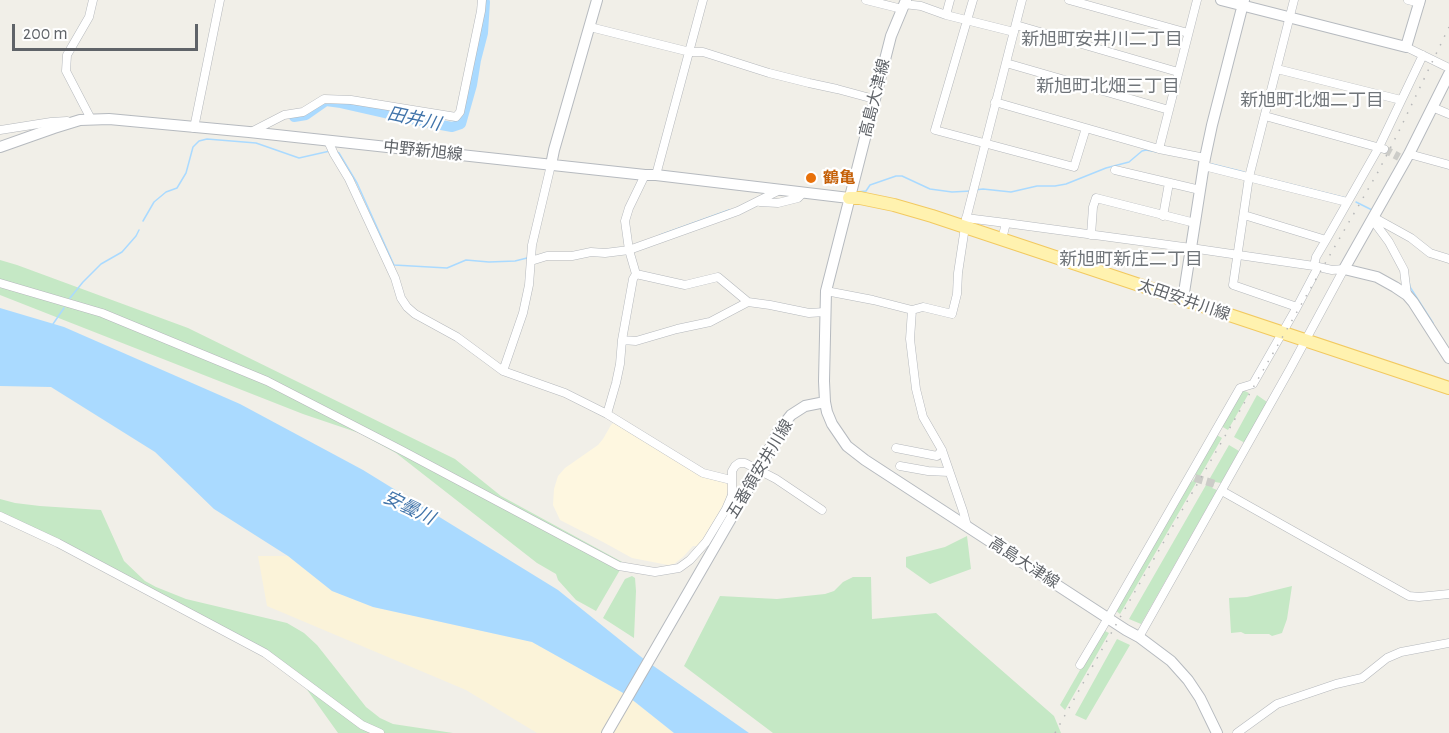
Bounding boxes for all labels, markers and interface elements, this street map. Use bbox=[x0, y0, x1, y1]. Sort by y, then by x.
scale bar bbox=[15, 12, 201, 50]
text: 200 m bbox=[23, 25, 68, 43]
district label: 新旭町安井川二丁目 bbox=[1021, 29, 1183, 51]
street label: 高島大津線 bbox=[856, 57, 894, 139]
district label: 新旭町北畑三丁目 bbox=[1036, 76, 1180, 98]
district label: 新旭町北畑二丁目 bbox=[1240, 90, 1384, 112]
water label: 田井川 bbox=[385, 103, 443, 135]
street label: 中野新旭線 bbox=[382, 137, 464, 165]
place label: 鶴亀 bbox=[823, 168, 855, 188]
marker: 鶴亀 bbox=[804, 171, 818, 185]
district label: 新旭町新庄二丁目 bbox=[1059, 249, 1203, 271]
street label: 太田安井川線 bbox=[1135, 275, 1233, 325]
street label: 五番領安井川線 bbox=[723, 416, 797, 522]
water label: 安曇川 bbox=[380, 486, 438, 530]
street label: 高島大津線 bbox=[985, 533, 1063, 593]

